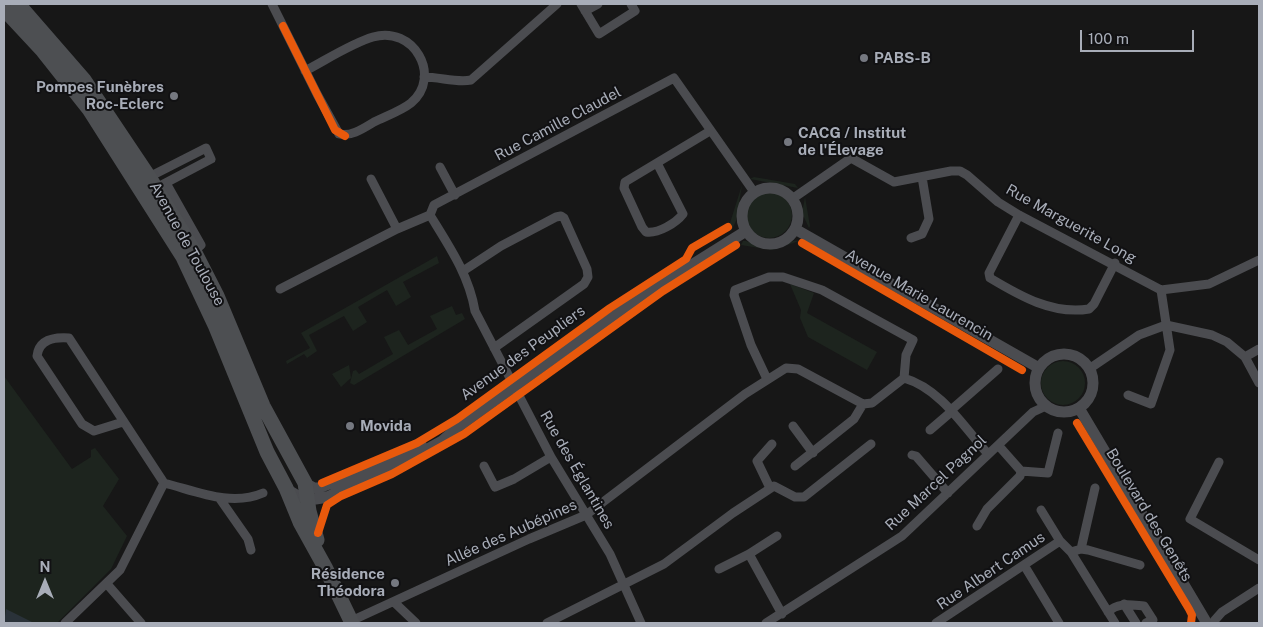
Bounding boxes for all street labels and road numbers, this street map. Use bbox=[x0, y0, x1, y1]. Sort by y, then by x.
street label: Rue Camille Claudel bbox=[492, 83, 624, 165]
street label: Avenue de Toulouse bbox=[145, 179, 229, 309]
street label: Rue Marguerite Long bbox=[1003, 181, 1139, 267]
street label: Avenue Marie Laurencin bbox=[842, 245, 996, 345]
street label: Avenue des Peupliers bbox=[457, 302, 589, 404]
street label: Rue des Églantines bbox=[536, 408, 618, 532]
street label: Rue Marcel Pagnol bbox=[882, 432, 990, 534]
street label: Boulevard des Genêts bbox=[1102, 445, 1196, 585]
street label: Allée des Aubépines bbox=[442, 496, 580, 570]
street label: Rue Albert Camus bbox=[934, 528, 1048, 614]

